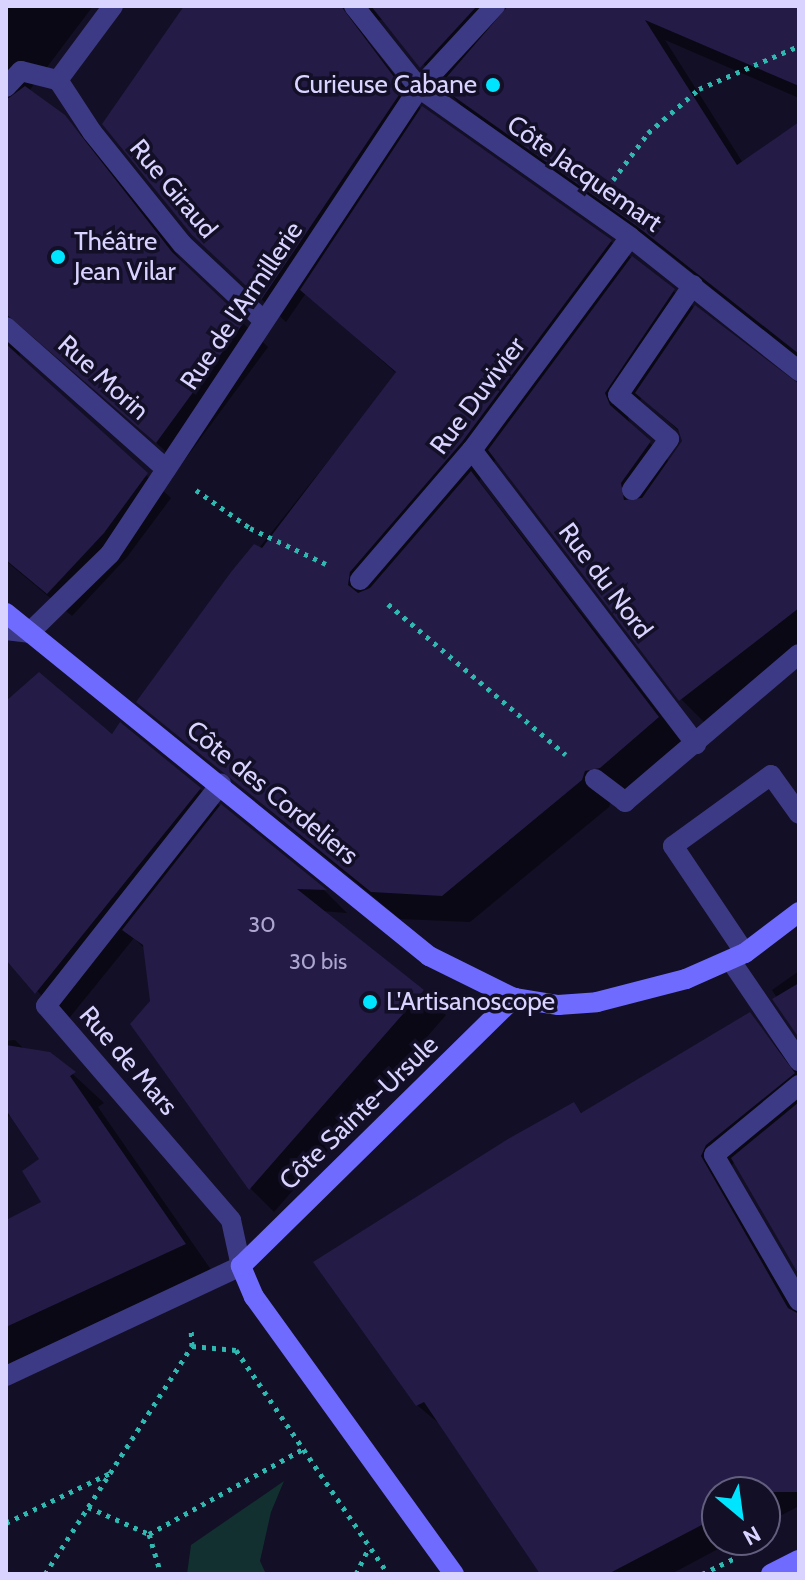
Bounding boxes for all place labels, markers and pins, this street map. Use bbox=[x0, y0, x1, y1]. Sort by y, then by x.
place label: Curieuse Cabane bbox=[294, 69, 477, 101]
marker: Curieuse Cabane bbox=[484, 76, 502, 94]
place label: Théâtre Jean Vilar bbox=[74, 226, 176, 288]
marker: Théâtre Jean Vilar bbox=[49, 248, 67, 266]
place label: L'Artisanoscope bbox=[386, 986, 555, 1018]
marker: L'Artisanoscope bbox=[361, 993, 379, 1011]

